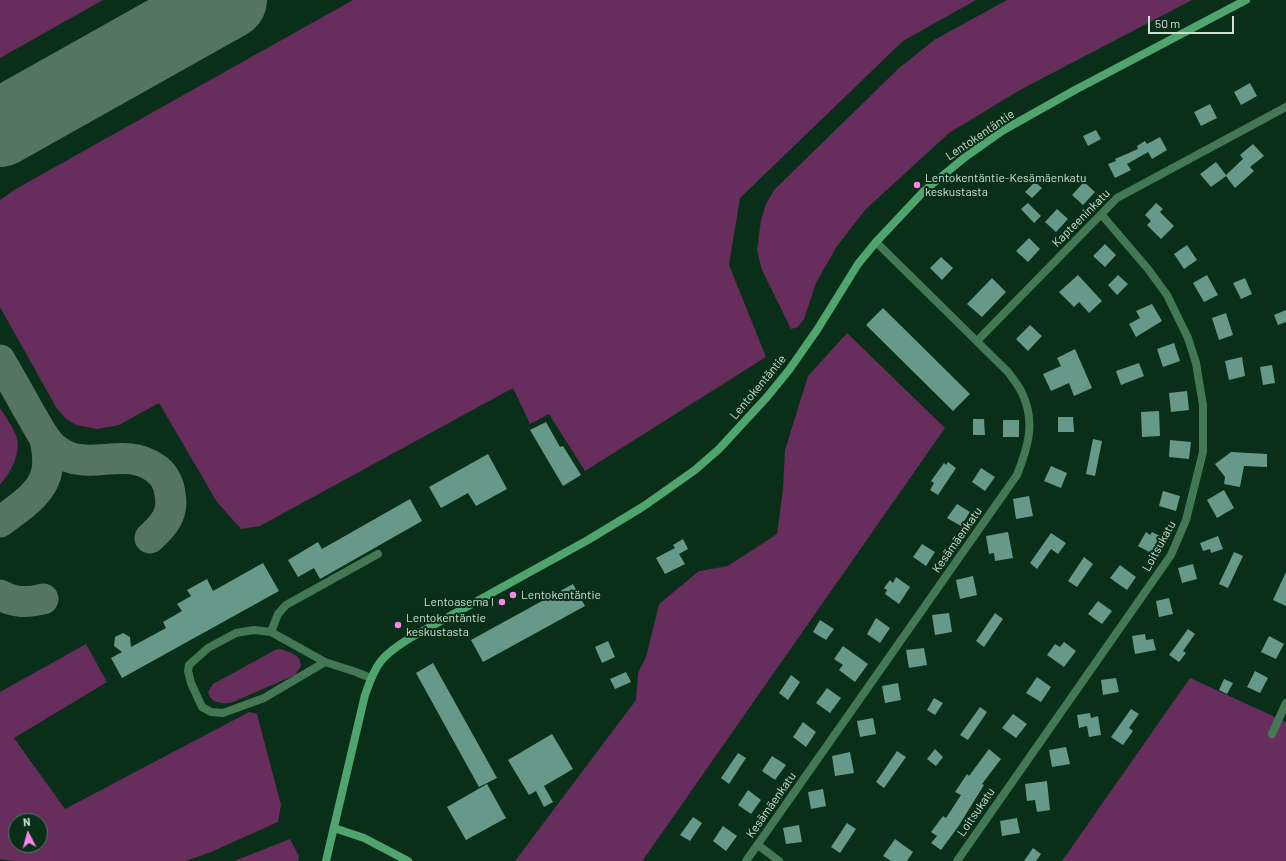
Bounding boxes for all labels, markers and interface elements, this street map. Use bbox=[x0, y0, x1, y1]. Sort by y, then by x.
scale bar bbox=[1150, 8, 1236, 34]
text: 50 m bbox=[1155, 16, 1180, 30]
street label: Lentokentäntie bbox=[943, 107, 1017, 163]
place label: Lentokentäntie-Kesämäenkatu keskustasta bbox=[925, 171, 1086, 199]
marker: Lentokentäntie-Kesämäenkatu keskustasta bbox=[912, 180, 922, 190]
street label: Kapteeninkatu bbox=[1049, 186, 1113, 250]
street label: Lentokentäntie bbox=[727, 352, 789, 422]
street label: Kesämäenkatu bbox=[929, 504, 985, 576]
street label: Loitsukatu bbox=[1139, 518, 1179, 574]
place label: Lentokentäntie bbox=[521, 588, 601, 602]
marker: Lentokentäntie bbox=[508, 590, 518, 600]
place label: Lentoasema I bbox=[424, 595, 494, 609]
marker: Lentoasema I bbox=[497, 597, 507, 607]
place label: Lentokentäntie keskustasta bbox=[406, 611, 486, 639]
marker: Lentokentäntie keskustasta bbox=[393, 620, 403, 630]
street label: Kesämäenkatu bbox=[743, 769, 799, 841]
street label: Loitsukatu bbox=[954, 785, 998, 839]
north arrow bbox=[8, 813, 48, 853]
text: N bbox=[22, 815, 31, 828]

